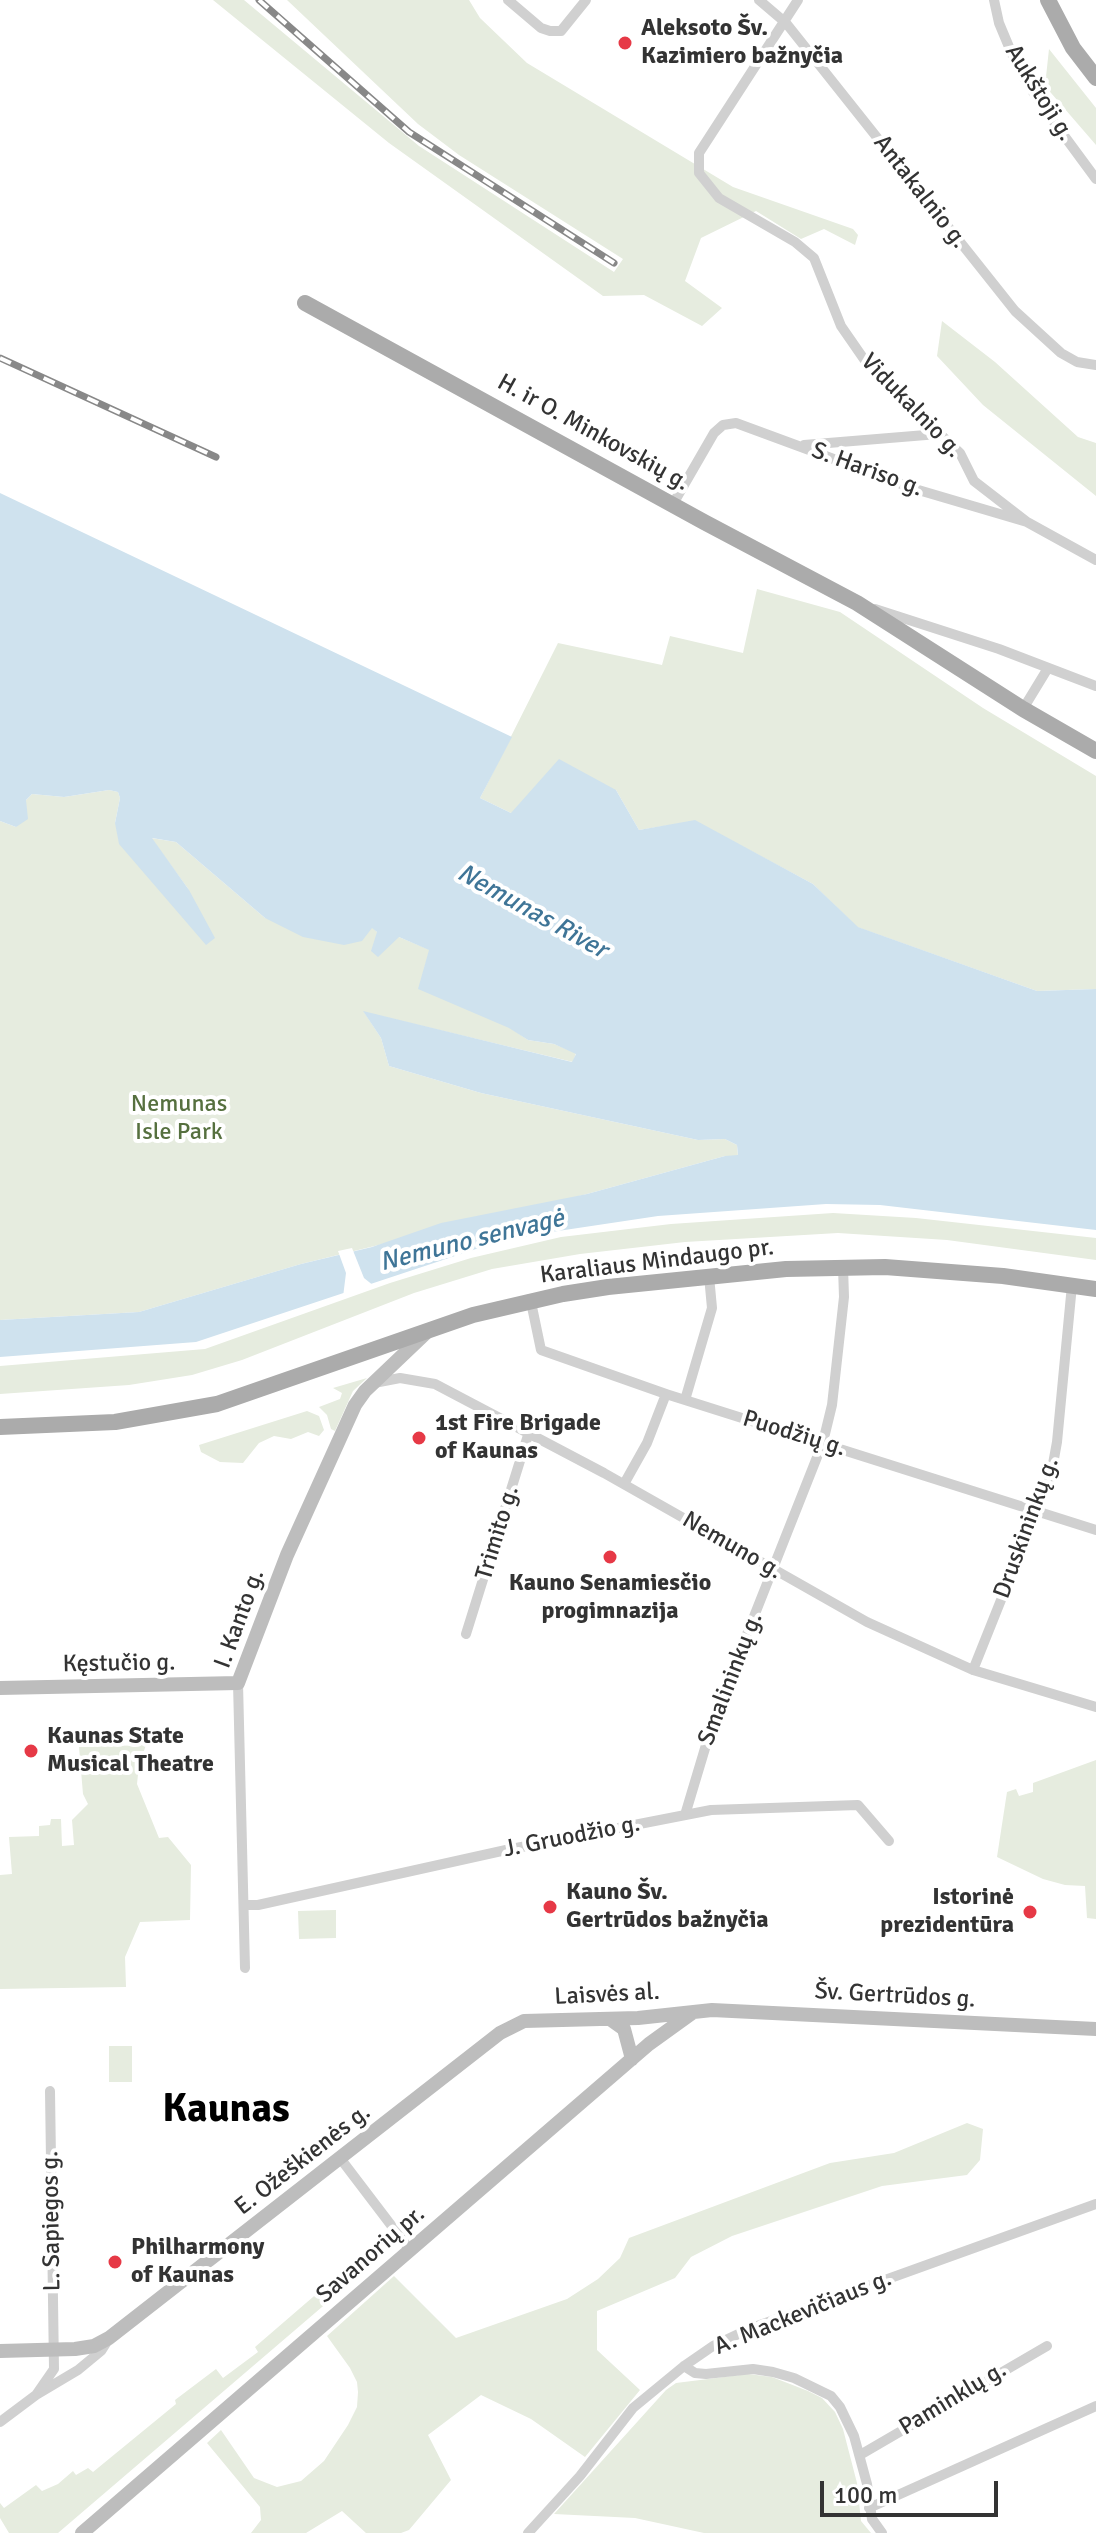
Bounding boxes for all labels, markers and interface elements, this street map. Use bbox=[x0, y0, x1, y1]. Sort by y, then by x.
place label: Aleksoto Šv. Kazimiero bažnyčia bbox=[641, 15, 843, 71]
marker: Aleksoto Šv. Kazimiero bažnyčia bbox=[616, 34, 634, 52]
street label: Aukštoji g. bbox=[998, 39, 1080, 147]
street label: Antakalnio g. bbox=[867, 130, 973, 254]
street label: Vidukalnio g. bbox=[854, 348, 968, 464]
street label: H. ir O. Minkovskių g. bbox=[492, 368, 694, 498]
street label: S. Hariso g. bbox=[807, 437, 927, 503]
water label: Nemunas River bbox=[452, 858, 612, 966]
park label: Nemunas Isle Park bbox=[131, 1091, 227, 1147]
water label: Nemuno senvagė bbox=[377, 1203, 567, 1279]
street label: Karaliaus Mindaugo pr. bbox=[538, 1233, 776, 1291]
street label: Puodžių g. bbox=[739, 1405, 849, 1463]
place label: 1st Fire Brigade of Kaunas bbox=[435, 1410, 601, 1466]
marker: 1st Fire Brigade of Kaunas bbox=[410, 1429, 428, 1447]
street label: Druskininkų g. bbox=[988, 1453, 1066, 1603]
street label: Trimito g. bbox=[470, 1482, 526, 1584]
street label: Nemuno g. bbox=[677, 1506, 787, 1586]
marker: Kauno Senamiesčio progimnazija bbox=[601, 1548, 619, 1566]
street label: I. Kanto g. bbox=[209, 1566, 271, 1672]
place label: Kauno Senamiesčio progimnazija bbox=[509, 1570, 711, 1626]
street label: Smalininkų g. bbox=[693, 1609, 769, 1749]
street label: Kęstučio g. bbox=[62, 1649, 176, 1679]
place label: Kaunas State Musical Theatre bbox=[47, 1723, 214, 1779]
marker: Kaunas State Musical Theatre bbox=[22, 1742, 40, 1760]
street label: J. Gruodžio g. bbox=[501, 1810, 643, 1864]
place label: Kauno Šv. Gertrūdos bažnyčia bbox=[566, 1879, 769, 1935]
place label: Istorinė prezidentūra bbox=[880, 1884, 1014, 1940]
marker: Kauno Šv. Gertrūdos bažnyčia bbox=[541, 1898, 559, 1916]
marker: Istorinė prezidentūra bbox=[1021, 1903, 1039, 1921]
street label: Šv. Gertrūdos g. bbox=[814, 1977, 976, 2015]
street label: Laisvės al. bbox=[554, 1978, 660, 2012]
district label: Kaunas bbox=[162, 2086, 290, 2134]
street label: E. Ožeškienės g. bbox=[230, 2098, 376, 2222]
street label: L. Sapiegos g. bbox=[36, 2150, 68, 2292]
street label: Savanorių pr. bbox=[311, 2200, 431, 2310]
place label: Philharmony of Kaunas bbox=[131, 2234, 264, 2290]
marker: Philharmony of Kaunas bbox=[106, 2253, 124, 2271]
street label: A. Mackevičiaus g. bbox=[710, 2264, 896, 2362]
street label: Paminklų g. bbox=[894, 2356, 1012, 2442]
scale bar bbox=[824, 2465, 1002, 2515]
text: 100 m bbox=[834, 2480, 897, 2510]

